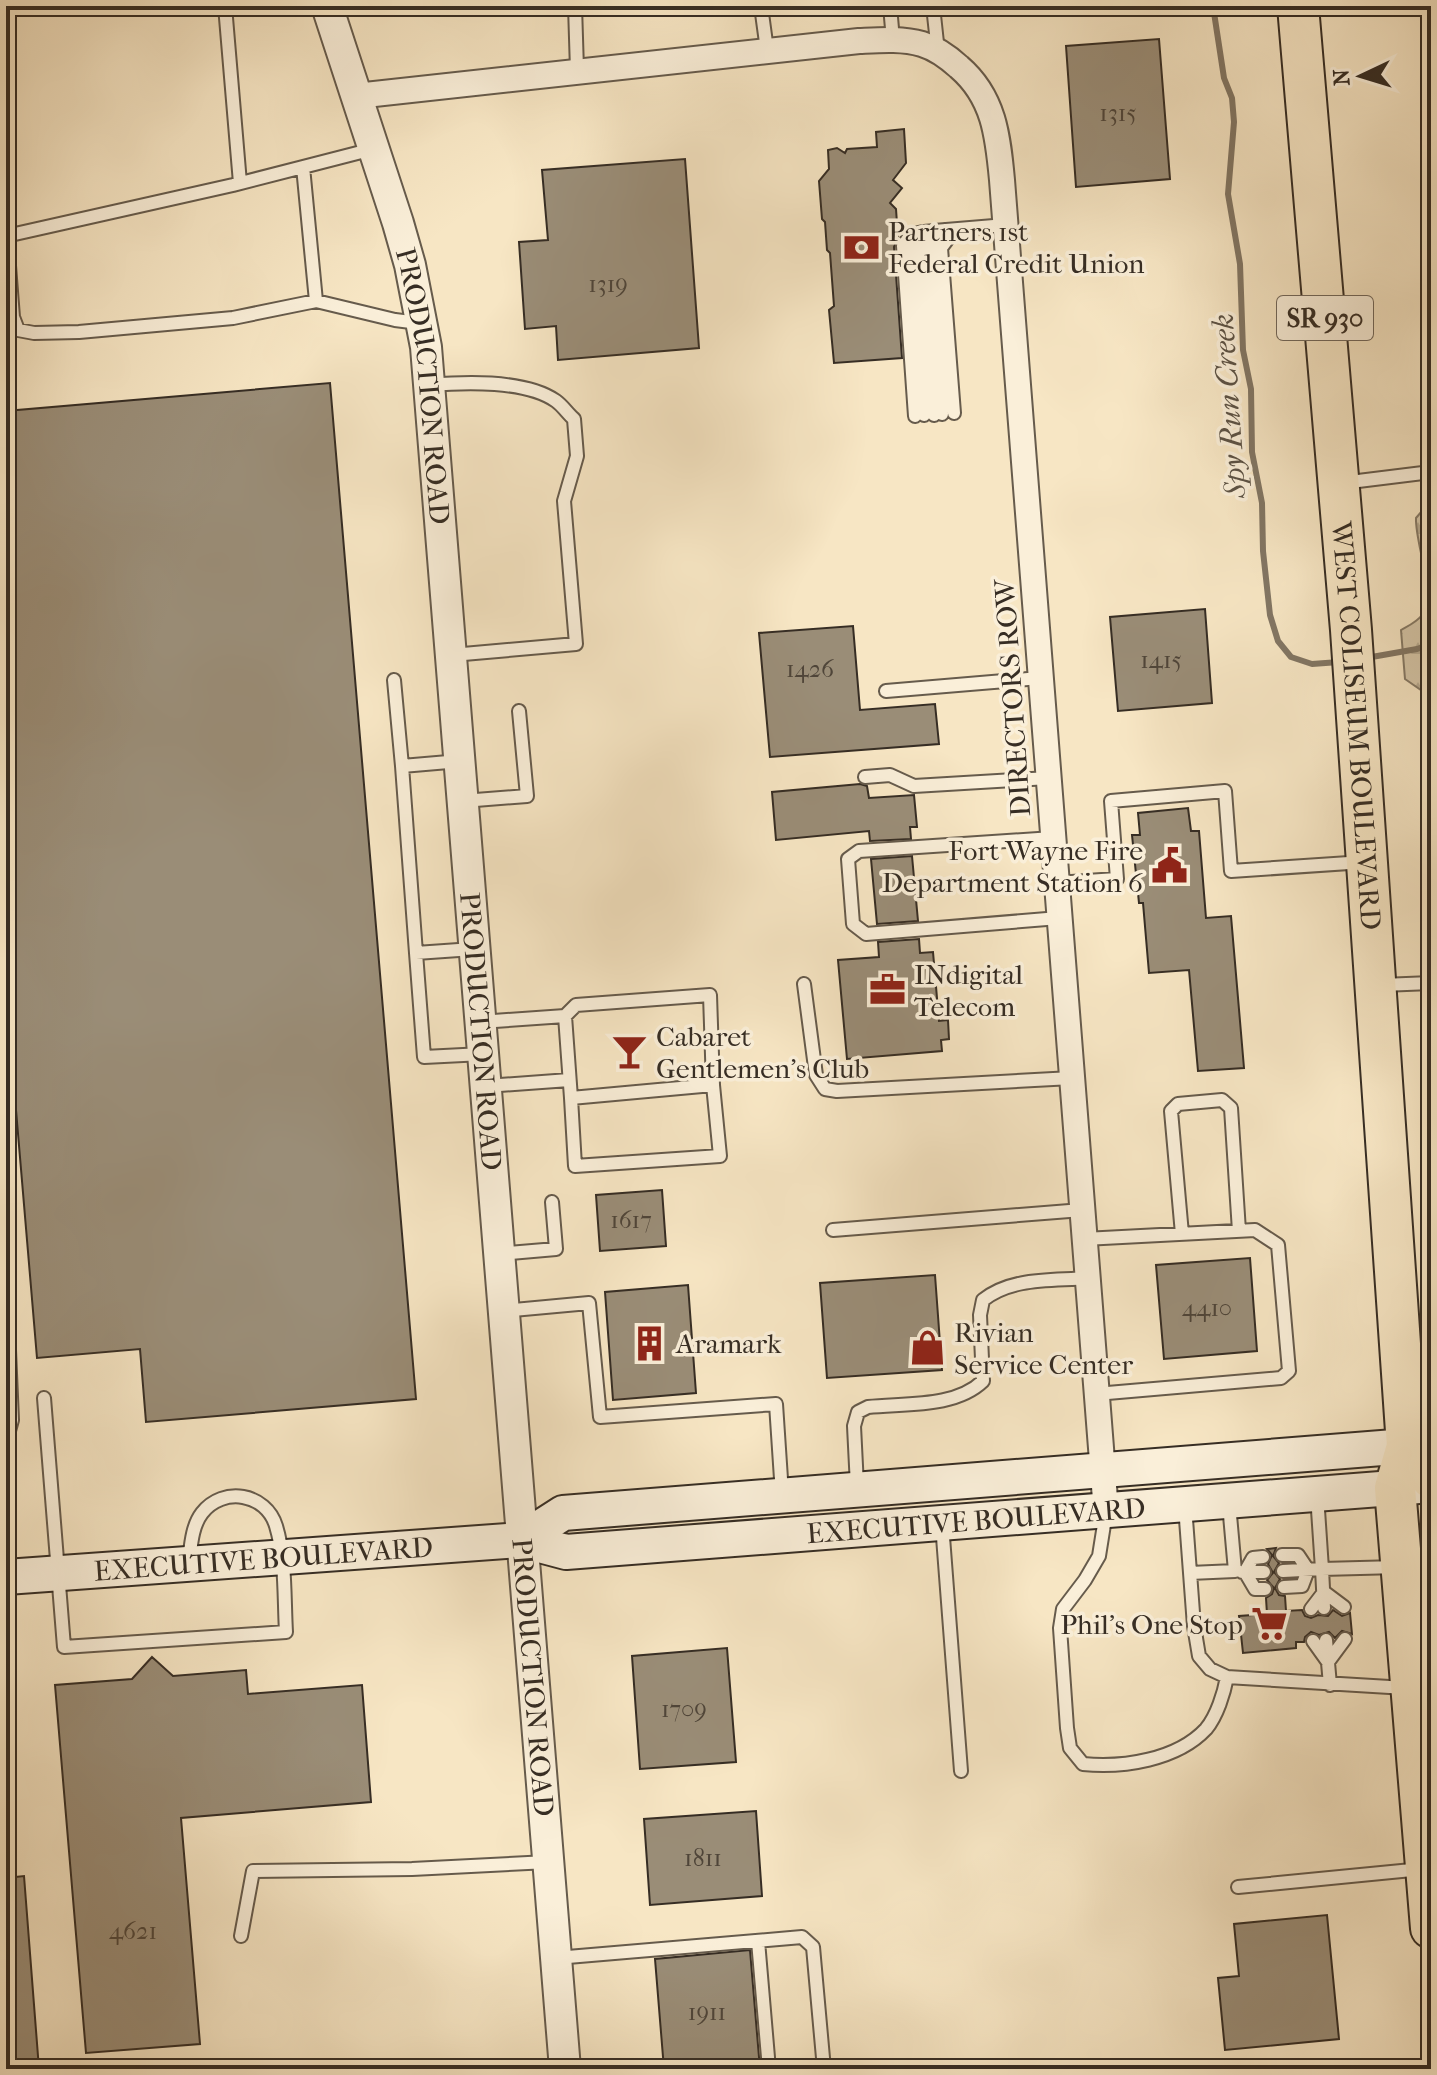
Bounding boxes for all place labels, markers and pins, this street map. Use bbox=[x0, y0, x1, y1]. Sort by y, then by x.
place label: Partners 1st Federal Credit Union bbox=[888, 215, 1144, 280]
bank icon: Partners 1st Federal Credit Union bbox=[843, 228, 881, 266]
place label: Fort Wayne Fire Department Station 6 bbox=[882, 834, 1144, 899]
public building icon: Fort Wayne Fire Department Station 6 bbox=[1150, 847, 1188, 885]
place label: INdigital Telecom bbox=[914, 958, 1023, 1023]
office icon: INdigital Telecom bbox=[869, 971, 907, 1009]
place label: Cabaret Gentlemen's Club bbox=[656, 1020, 869, 1085]
bar icon: Cabaret Gentlemen's Club bbox=[611, 1033, 649, 1071]
place label: Rivian Service Center bbox=[954, 1316, 1133, 1381]
building icon: Aramark bbox=[631, 1324, 669, 1362]
place label: Aramark bbox=[675, 1327, 782, 1360]
shop icon: Rivian Service Center bbox=[909, 1329, 947, 1367]
supermarket icon: Phil's One Stop bbox=[1250, 1605, 1288, 1643]
place label: Phil's One Stop bbox=[1060, 1608, 1243, 1641]

